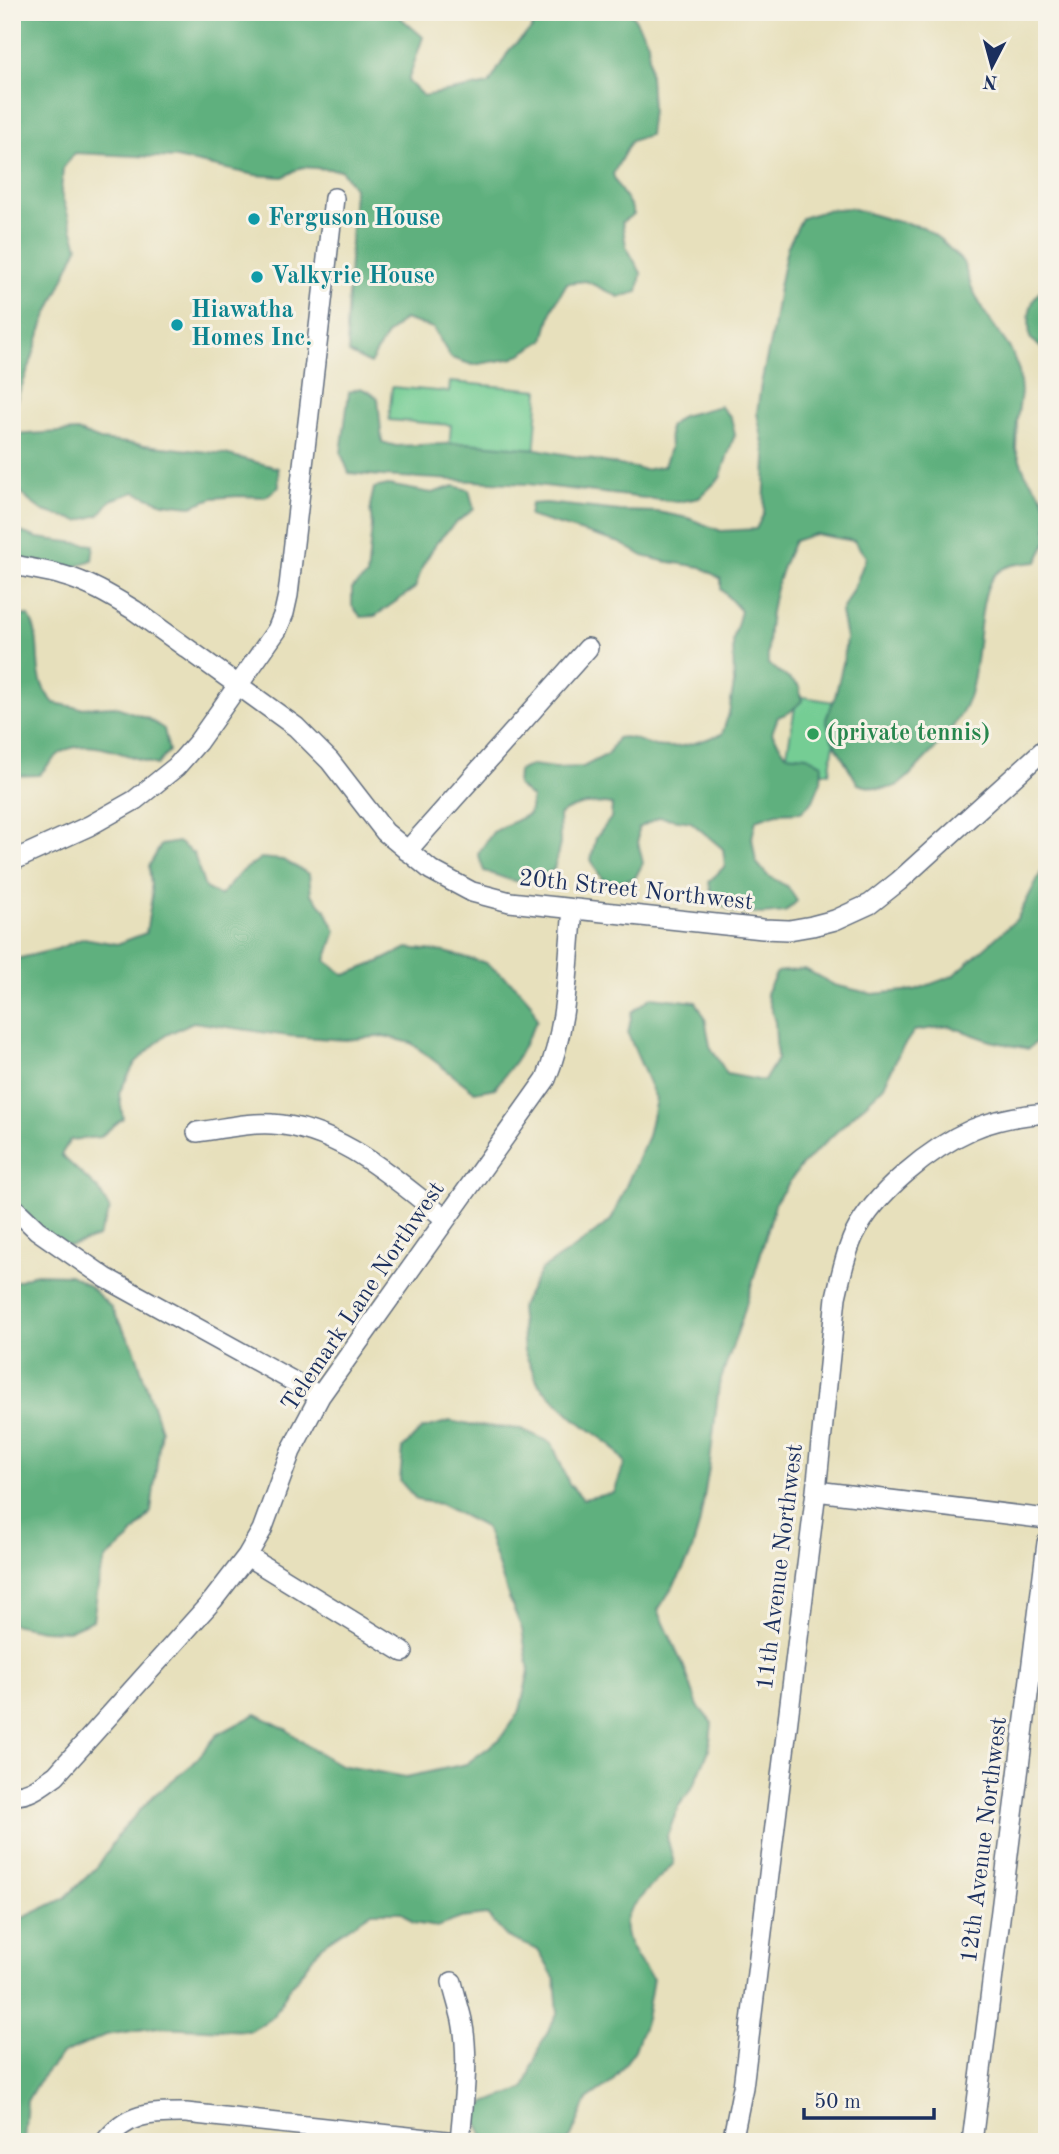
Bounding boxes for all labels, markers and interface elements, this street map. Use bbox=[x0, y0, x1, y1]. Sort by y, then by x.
north arrow bbox=[958, 32, 1028, 102]
text: N bbox=[982, 70, 999, 91]
place label: Ferguson House bbox=[268, 207, 440, 231]
marker: Ferguson House bbox=[246, 211, 262, 227]
place label: Valkyrie House bbox=[271, 265, 435, 289]
marker: Valkyrie House bbox=[249, 269, 265, 285]
place label: Hiawatha Homes Inc. bbox=[191, 299, 312, 351]
marker: Hiawatha Homes Inc. bbox=[169, 317, 185, 333]
place label: (private tennis) bbox=[827, 721, 990, 746]
marker: (private tennis) bbox=[805, 726, 821, 742]
street label: 20th Street Northwest bbox=[518, 867, 754, 915]
street label: Telemark Lane Northwest bbox=[278, 1178, 450, 1416]
street label: 11th Avenue Northwest bbox=[754, 1442, 808, 1692]
street label: 12th Avenue Northwest bbox=[958, 1715, 1012, 1965]
scale bar bbox=[804, 2077, 933, 2121]
text: 50 m bbox=[814, 2092, 861, 2113]

